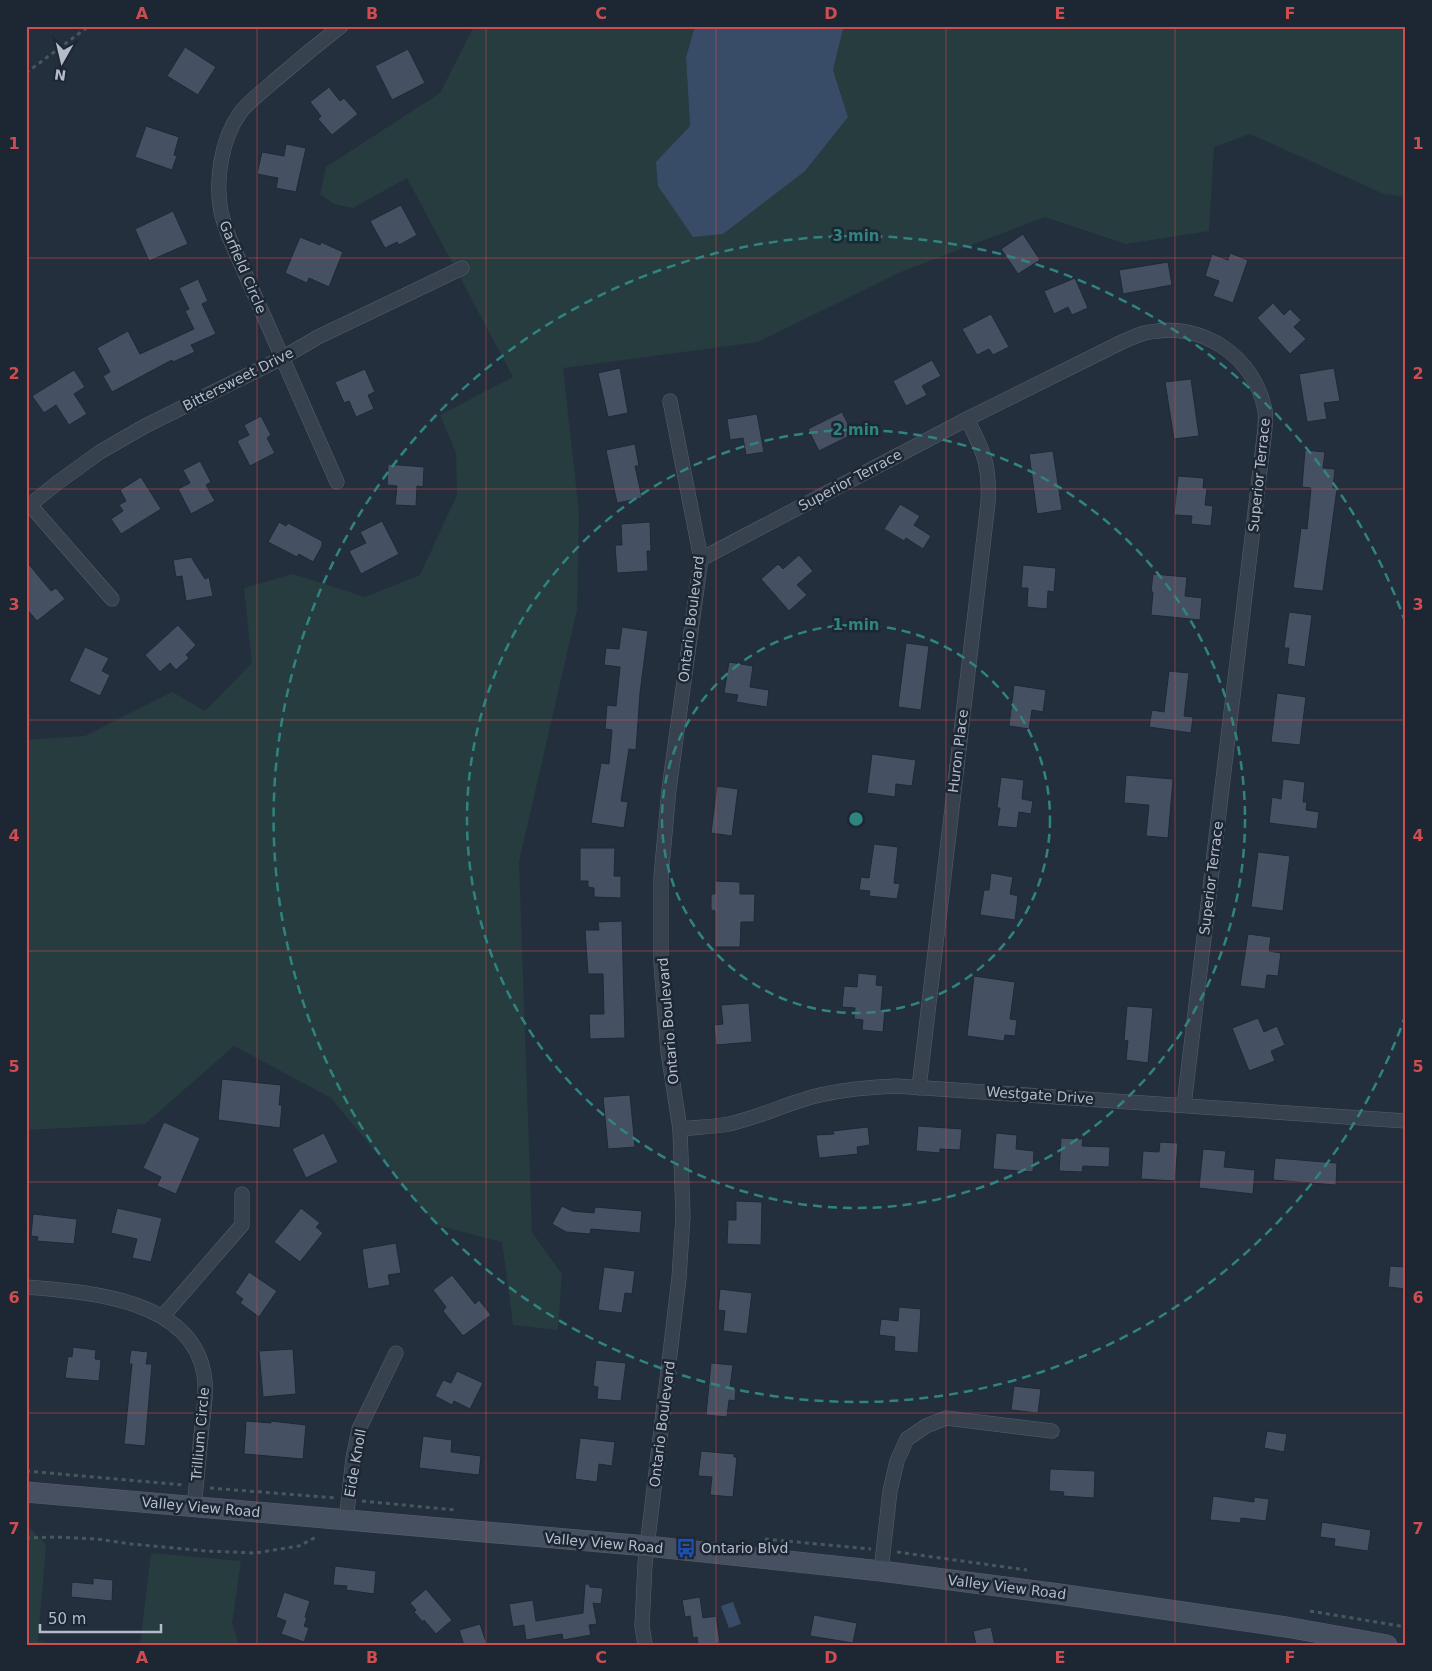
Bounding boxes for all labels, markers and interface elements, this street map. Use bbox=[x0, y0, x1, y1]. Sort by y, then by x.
text: A bbox=[136, 4, 149, 23]
text: B bbox=[366, 4, 378, 23]
text: C bbox=[595, 4, 607, 23]
text: D bbox=[824, 4, 838, 23]
text: E bbox=[1055, 4, 1065, 23]
text: F bbox=[1285, 4, 1295, 23]
north arrow bbox=[38, 38, 88, 88]
text: N bbox=[53, 66, 67, 84]
text: 1 bbox=[8, 134, 20, 153]
text: 1 bbox=[1412, 134, 1424, 153]
street label: Garfield Circle bbox=[216, 218, 270, 316]
text: 3 min bbox=[832, 227, 880, 245]
street label: Bittersweet Drive bbox=[180, 344, 296, 414]
text: 2 bbox=[8, 364, 20, 383]
text: 2 bbox=[1412, 364, 1424, 383]
street label: Superior Terrace bbox=[1245, 417, 1273, 533]
text: 2 min bbox=[832, 421, 880, 439]
street label: Superior Terrace bbox=[796, 446, 904, 514]
street label: Ontario Boulevard bbox=[675, 555, 707, 683]
text: 3 bbox=[8, 595, 20, 614]
text: 3 bbox=[1412, 595, 1424, 614]
text: 1 min bbox=[832, 616, 880, 634]
street label: Huron Place bbox=[945, 708, 971, 794]
centre of rings bbox=[847, 810, 865, 828]
street label: Superior Terrace bbox=[1196, 820, 1226, 936]
text: 4 bbox=[8, 826, 20, 845]
text: 4 bbox=[1412, 826, 1424, 845]
street label: Ontario Boulevard bbox=[654, 957, 682, 1085]
text: 5 bbox=[8, 1057, 20, 1076]
text: 5 bbox=[1412, 1057, 1424, 1076]
street label: Westgate Drive bbox=[986, 1083, 1094, 1107]
text: 6 bbox=[8, 1288, 20, 1307]
text: 6 bbox=[1412, 1288, 1424, 1307]
street label: Ontario Boulevard bbox=[646, 1360, 678, 1488]
street label: Trillium Circle bbox=[188, 1386, 212, 1483]
street label: Eide Knoll bbox=[341, 1428, 369, 1498]
street label: Valley View Road bbox=[141, 1494, 261, 1520]
text: 7 bbox=[8, 1519, 20, 1538]
text: 7 bbox=[1412, 1519, 1424, 1538]
street label: Valley View Road bbox=[544, 1530, 664, 1556]
bus stop icon: Ontario Blvd bbox=[675, 1537, 697, 1559]
place label: Ontario Blvd bbox=[701, 1540, 788, 1556]
street label: Valley View Road bbox=[947, 1572, 1067, 1602]
scale bar bbox=[40, 1601, 161, 1633]
text: 50 m bbox=[48, 1610, 86, 1628]
text: A bbox=[136, 1648, 149, 1667]
text: B bbox=[366, 1648, 378, 1667]
text: C bbox=[595, 1648, 607, 1667]
text: D bbox=[824, 1648, 838, 1667]
text: E bbox=[1055, 1648, 1065, 1667]
text: F bbox=[1285, 1648, 1295, 1667]

